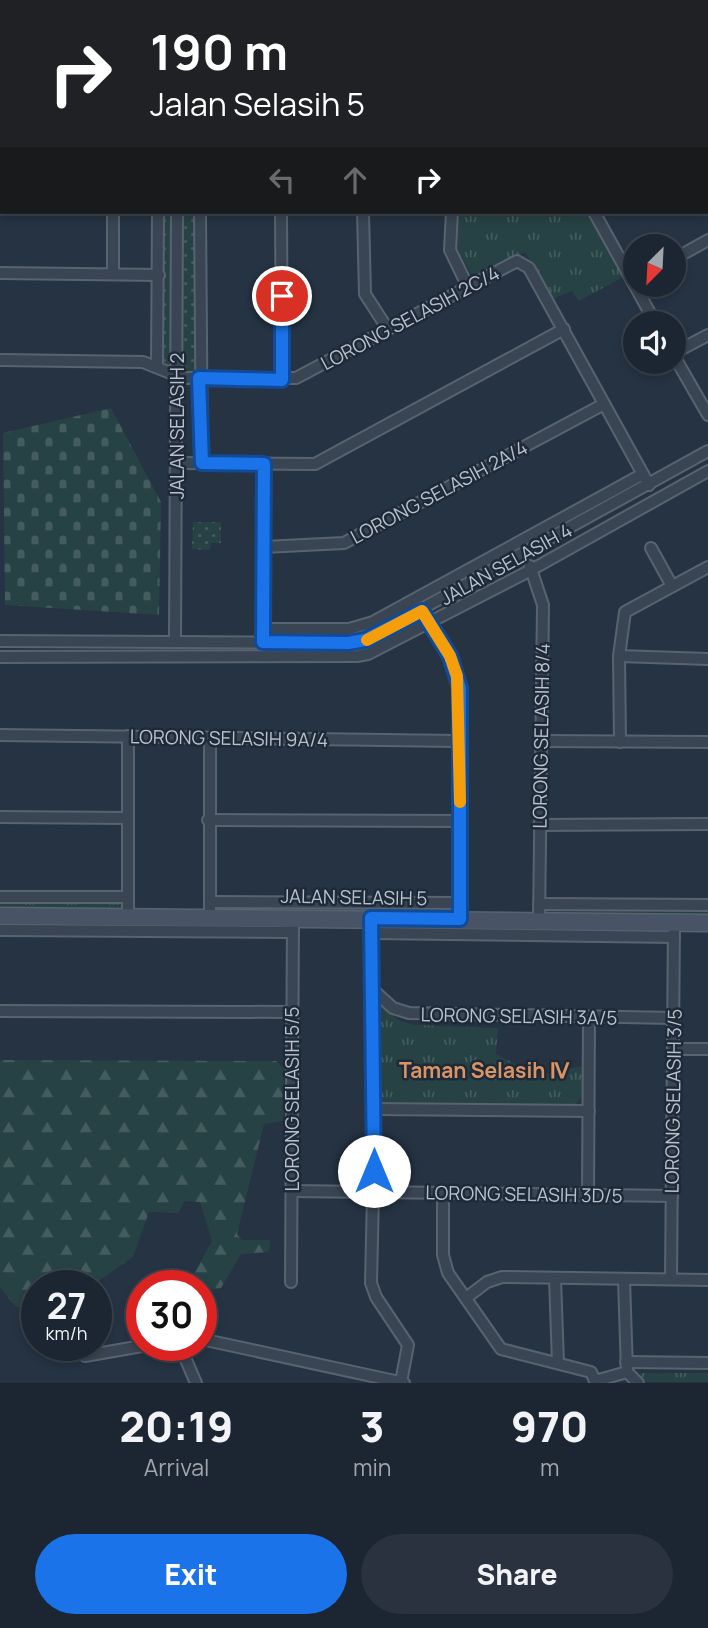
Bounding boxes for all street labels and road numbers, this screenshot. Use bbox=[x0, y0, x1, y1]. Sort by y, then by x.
street label: LORONG SELASIH 2C/4 bbox=[316, 260, 504, 376]
street label: JALAN SELASIH 2 bbox=[164, 353, 190, 499]
street label: LORONG SELASIH 2A/4 bbox=[346, 434, 532, 550]
street label: JALAN SELASIH 4 bbox=[435, 517, 577, 611]
street label: LORONG SELASIH 8/4 bbox=[526, 643, 556, 829]
street label: LORONG SELASIH 9A/4 bbox=[130, 723, 328, 753]
street label: JALAN SELASIH 5 bbox=[280, 883, 428, 911]
street label: LORONG SELASIH 3A/5 bbox=[420, 1001, 618, 1031]
street label: LORONG SELASIH 5/5 bbox=[279, 1006, 305, 1192]
street label: LORONG SELASIH 3/5 bbox=[658, 1008, 688, 1194]
street label: LORONG SELASIH 3D/5 bbox=[425, 1179, 623, 1209]

